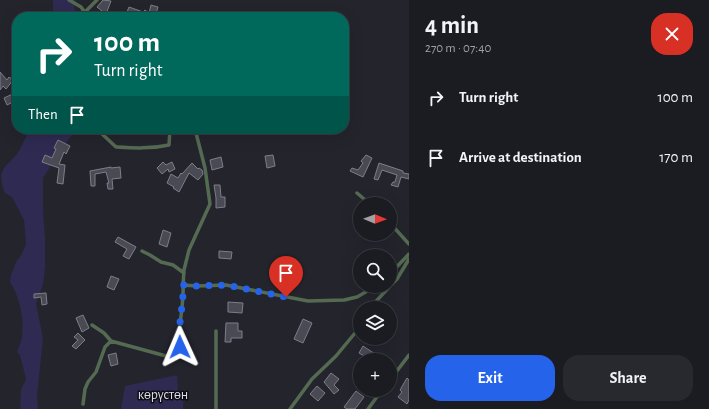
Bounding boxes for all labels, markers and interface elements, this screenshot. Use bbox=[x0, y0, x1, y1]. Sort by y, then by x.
button: close bbox=[651, 13, 693, 55]
text: 4 min bbox=[425, 14, 479, 38]
icon: right bbox=[28, 28, 80, 80]
text: 100 m bbox=[94, 29, 160, 57]
text: 270 m · 07:40 bbox=[425, 42, 491, 55]
text: Turn right bbox=[94, 62, 163, 80]
icon: right bbox=[425, 87, 447, 109]
text: Turn right bbox=[459, 90, 518, 105]
text: 100 m bbox=[658, 90, 693, 105]
icon: arrive bbox=[66, 104, 88, 126]
text: Then bbox=[28, 107, 58, 122]
icon: arrive bbox=[425, 147, 447, 169]
text: Arrive at destination bbox=[459, 150, 582, 165]
text: 170 m bbox=[659, 150, 693, 165]
north arrow bbox=[353, 197, 397, 241]
map controls bbox=[353, 197, 397, 397]
button: search bbox=[353, 249, 397, 293]
pin bbox=[269, 256, 303, 297]
icon: arrive bbox=[275, 262, 297, 284]
button: layers bbox=[353, 301, 397, 345]
position arrow bbox=[159, 326, 201, 368]
button: + bbox=[353, 353, 397, 397]
button: Exit bbox=[425, 355, 555, 401]
button: Share bbox=[563, 355, 693, 401]
park label: көрүстөн bbox=[138, 388, 188, 402]

